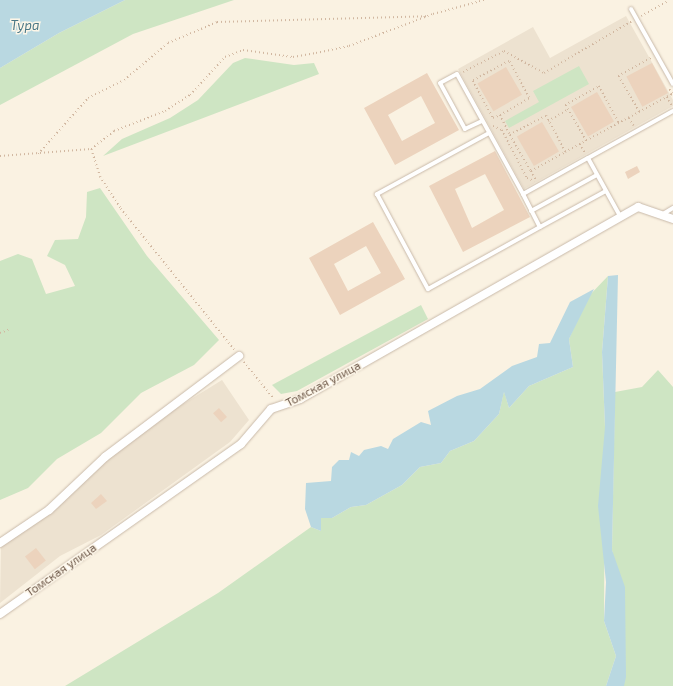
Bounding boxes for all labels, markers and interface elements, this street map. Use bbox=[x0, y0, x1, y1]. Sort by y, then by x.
water label: Тура bbox=[11, 17, 39, 33]
street label: Томская улица bbox=[283, 358, 363, 410]
street label: Томская улица bbox=[23, 540, 99, 600]

